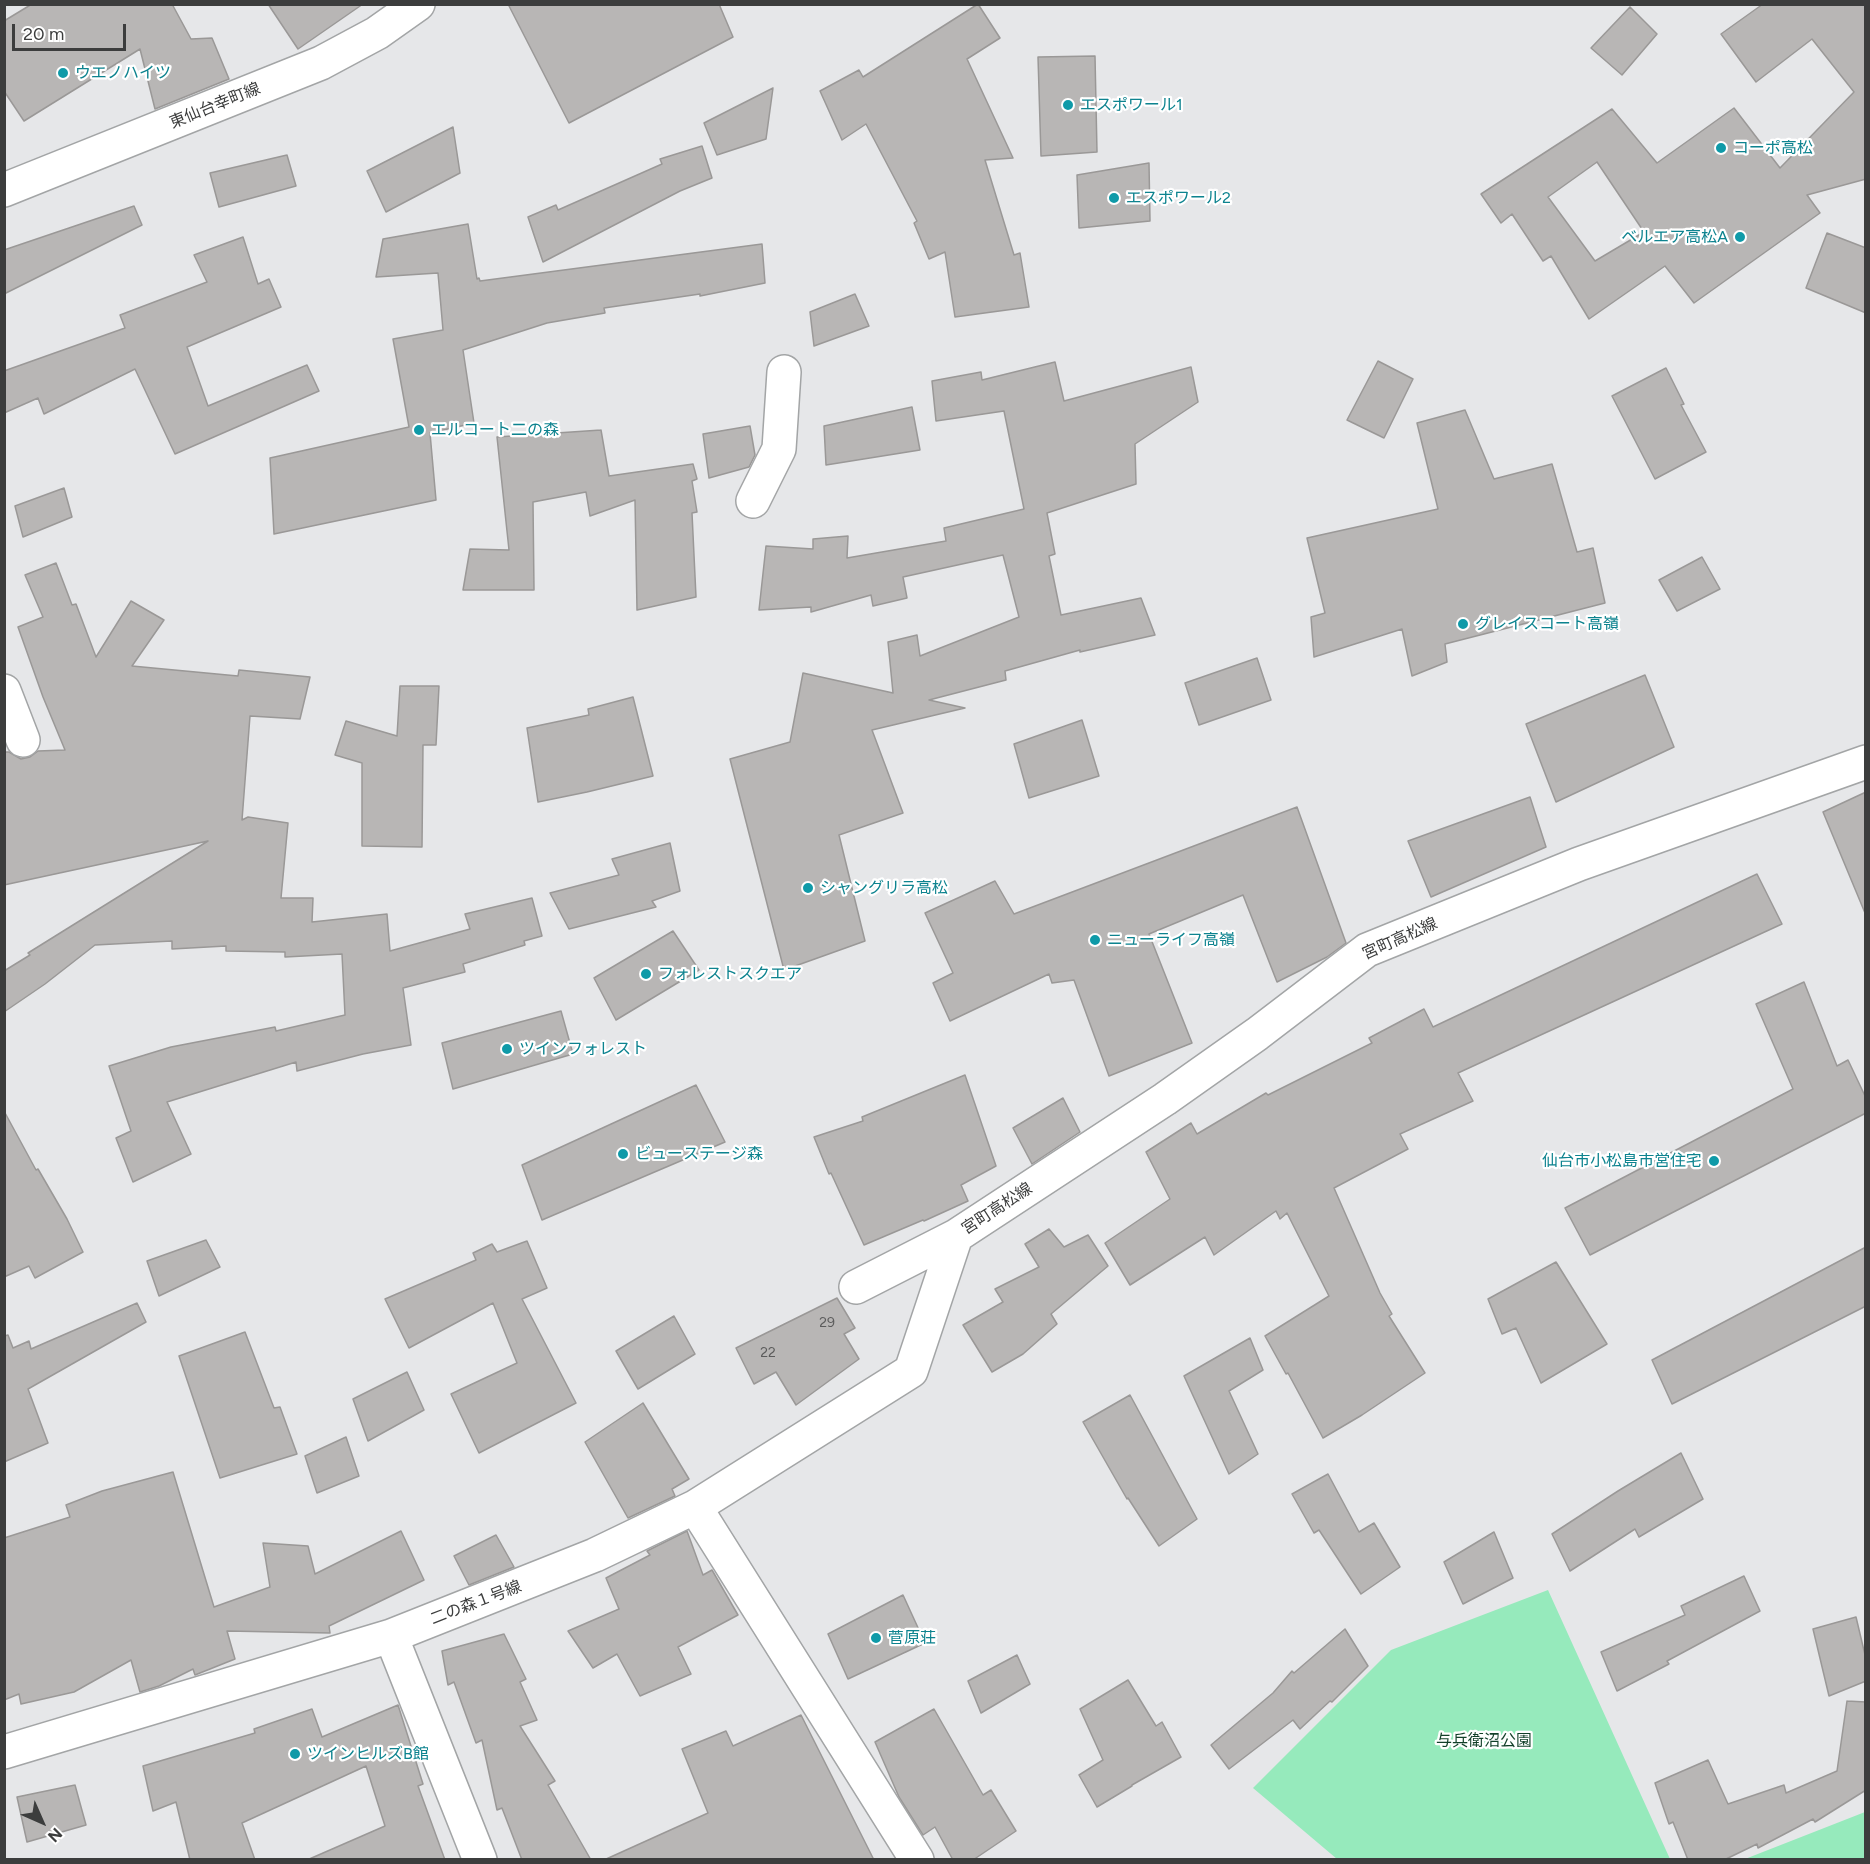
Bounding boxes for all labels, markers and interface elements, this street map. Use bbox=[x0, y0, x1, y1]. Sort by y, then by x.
scale bar bbox=[15, 12, 129, 50]
text: 20 m bbox=[23, 23, 64, 45]
place label: ウエノハイツ bbox=[75, 63, 171, 83]
marker: ウエノハイツ bbox=[56, 66, 70, 80]
street label: 東仙台幸町線 bbox=[167, 79, 263, 133]
place label: エスポワール1 bbox=[1080, 95, 1183, 115]
marker: エスポワール1 bbox=[1061, 98, 1075, 112]
place label: コーポ高松 bbox=[1733, 138, 1813, 158]
marker: コーポ高松 bbox=[1714, 141, 1728, 155]
place label: エスポワール2 bbox=[1126, 188, 1231, 208]
marker: エスポワール2 bbox=[1107, 191, 1121, 205]
place label: ベルエア高松A bbox=[1621, 227, 1728, 247]
marker: ベルエア高松A bbox=[1733, 230, 1747, 244]
place label: エルコート二の森 bbox=[431, 420, 559, 440]
marker: エルコート二の森 bbox=[412, 423, 426, 437]
place label: グレイスコート高嶺 bbox=[1475, 614, 1619, 634]
marker: グレイスコート高嶺 bbox=[1456, 617, 1470, 631]
place label: シャングリラ高松 bbox=[820, 878, 948, 898]
marker: シャングリラ高松 bbox=[801, 881, 815, 895]
street label: 宮町高松線 bbox=[1360, 914, 1440, 964]
place label: ニューライフ高嶺 bbox=[1107, 930, 1235, 950]
marker: ニューライフ高嶺 bbox=[1088, 933, 1102, 947]
place label: フォレストスクエア bbox=[658, 964, 802, 984]
marker: フォレストスクエア bbox=[639, 967, 653, 981]
place label: ツインフォレスト bbox=[519, 1039, 647, 1059]
marker: ツインフォレスト bbox=[500, 1042, 514, 1056]
place label: ビューステージ森 bbox=[635, 1144, 763, 1164]
marker: ビューステージ森 bbox=[616, 1147, 630, 1161]
place label: 仙台市小松島市営住宅 bbox=[1542, 1151, 1702, 1171]
marker: 仙台市小松島市営住宅 bbox=[1707, 1154, 1721, 1168]
street label: 宮町高松線 bbox=[958, 1179, 1036, 1239]
house number: 29 bbox=[819, 1315, 835, 1331]
house number: 22 bbox=[760, 1345, 776, 1361]
street label: 二の森１号線 bbox=[428, 1577, 524, 1629]
place label: 菅原荘 bbox=[888, 1628, 936, 1648]
marker: 菅原荘 bbox=[869, 1631, 883, 1645]
park label: 与兵衛沼公園 bbox=[1436, 1731, 1532, 1751]
place label: ツインヒルズB館 bbox=[307, 1744, 429, 1764]
marker: ツインヒルズB館 bbox=[288, 1747, 302, 1761]
north arrow bbox=[12, 1792, 72, 1852]
text: N bbox=[44, 1824, 66, 1846]

